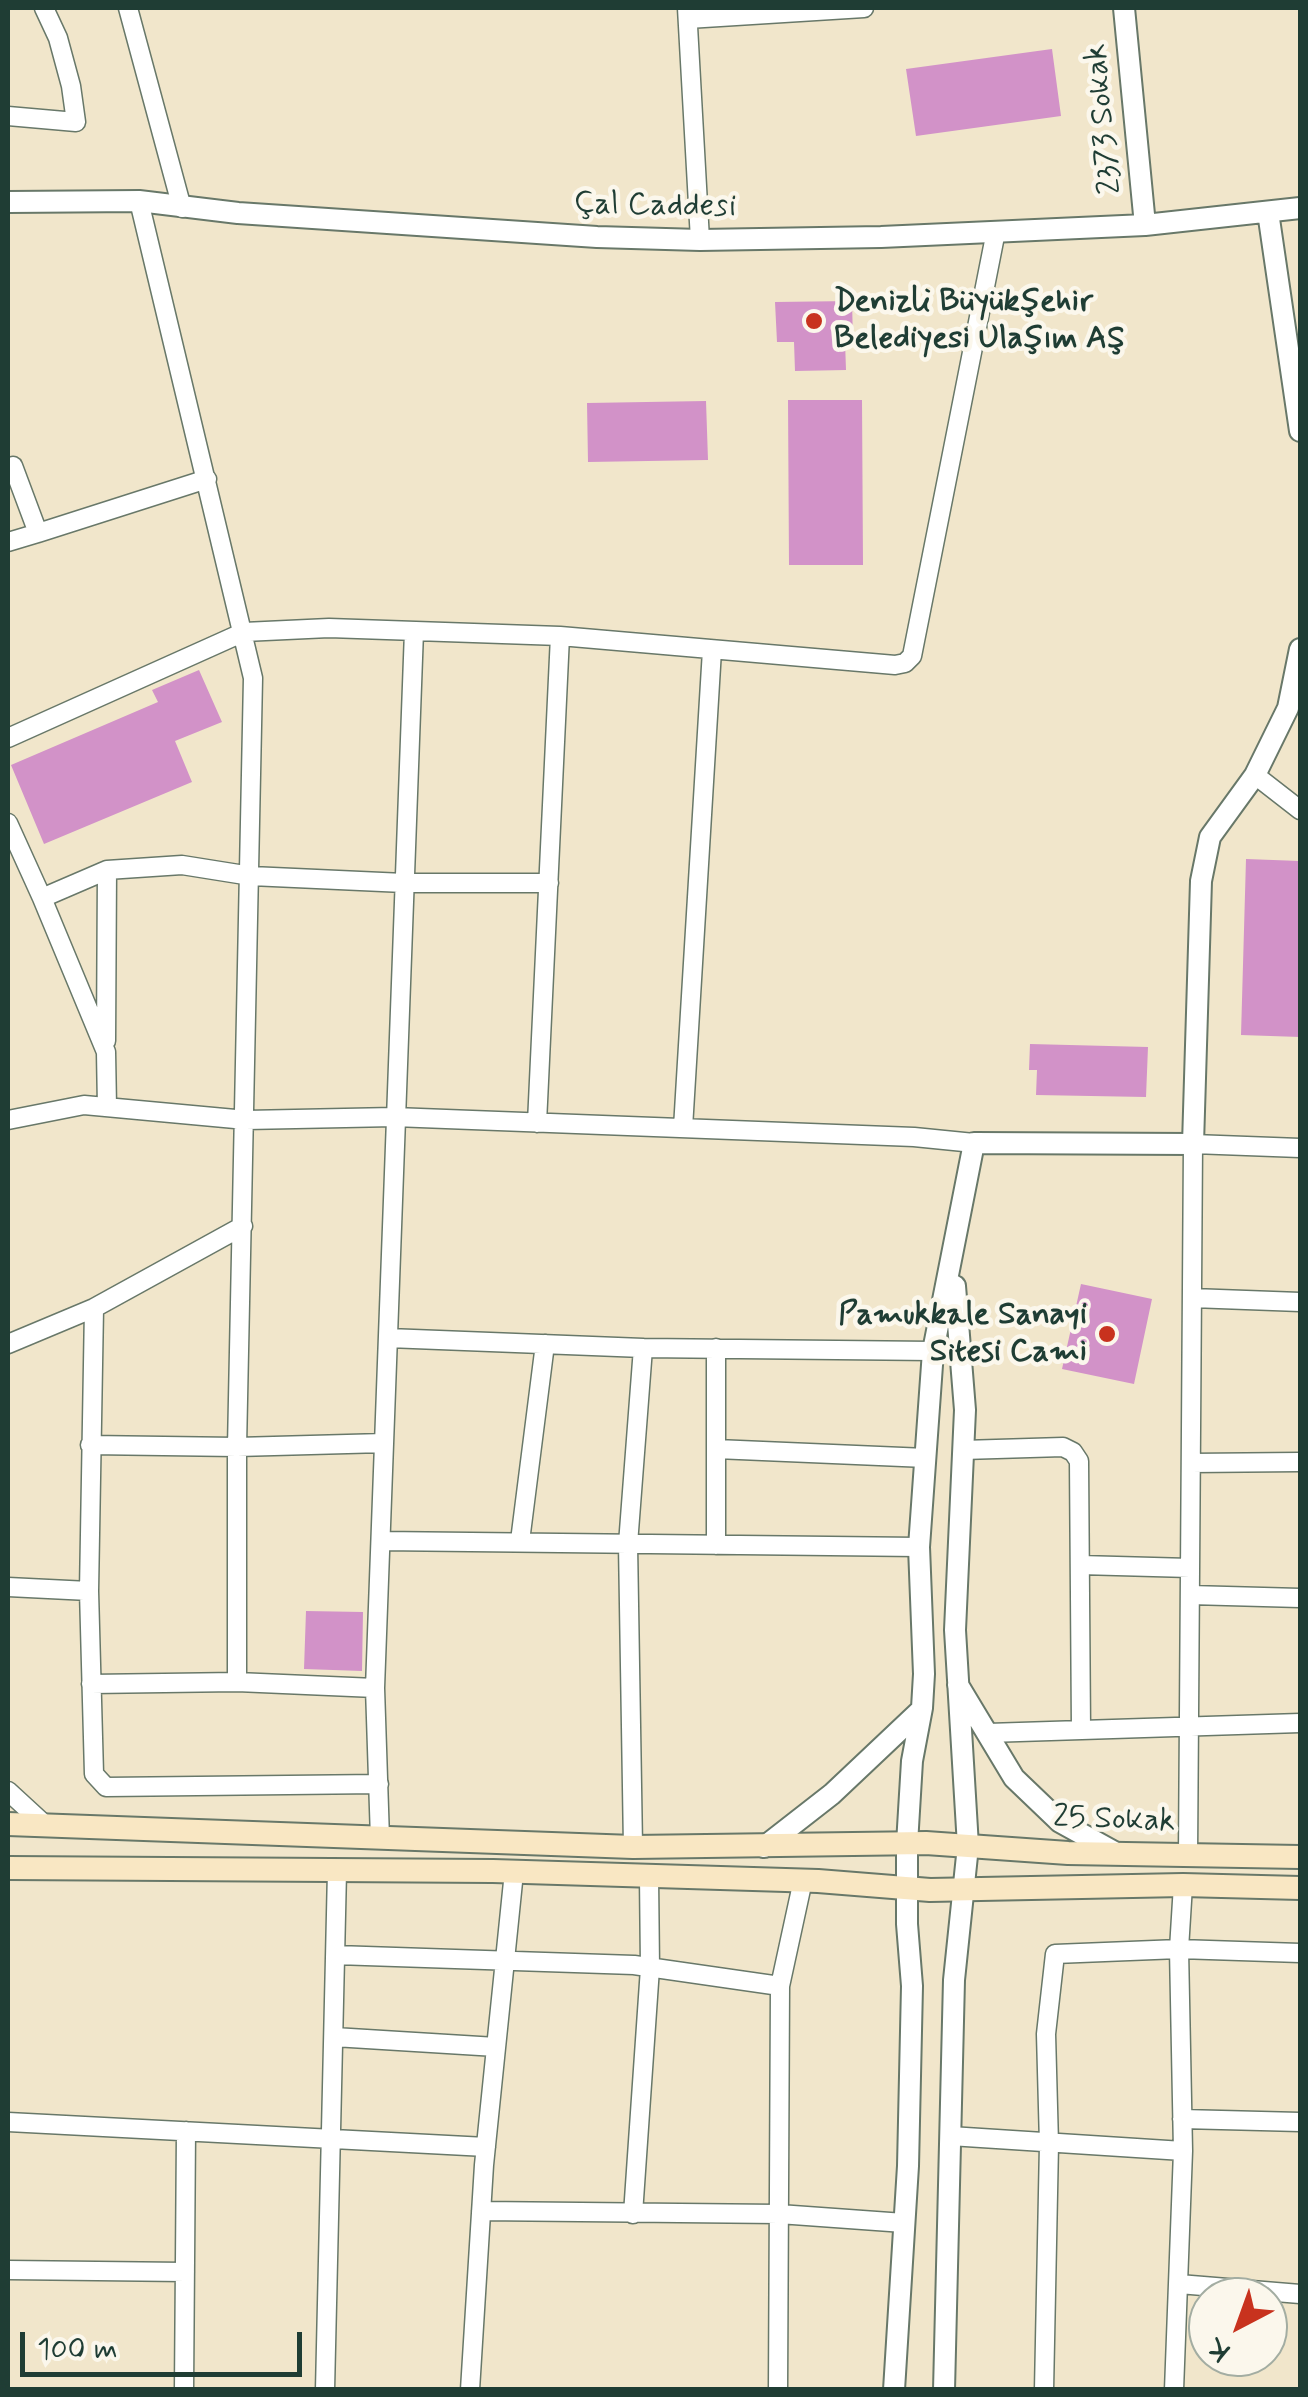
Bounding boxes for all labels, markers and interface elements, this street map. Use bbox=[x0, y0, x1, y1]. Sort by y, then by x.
street label: 2373 Sokak bbox=[1078, 42, 1132, 196]
street label: Çal Caddesi bbox=[573, 186, 737, 228]
place label: Denizli Büyükşehir Belediyesi Ulaşım AŞ bbox=[834, 284, 1125, 359]
marker: Denizli Büyükşehir Belediyesi Ulaşım AŞ bbox=[803, 310, 825, 332]
place label: Pamukkale Sanayi Sitesi Cami bbox=[838, 1297, 1087, 1372]
marker: Pamukkale Sanayi Sitesi Cami bbox=[1096, 1323, 1118, 1345]
street label: 25 Sokak bbox=[1052, 1800, 1176, 1842]
north arrow bbox=[1188, 2277, 1288, 2377]
scale bar bbox=[25, 2312, 308, 2374]
text: K bbox=[1200, 2328, 1239, 2369]
text: 100 m bbox=[37, 2330, 118, 2369]

